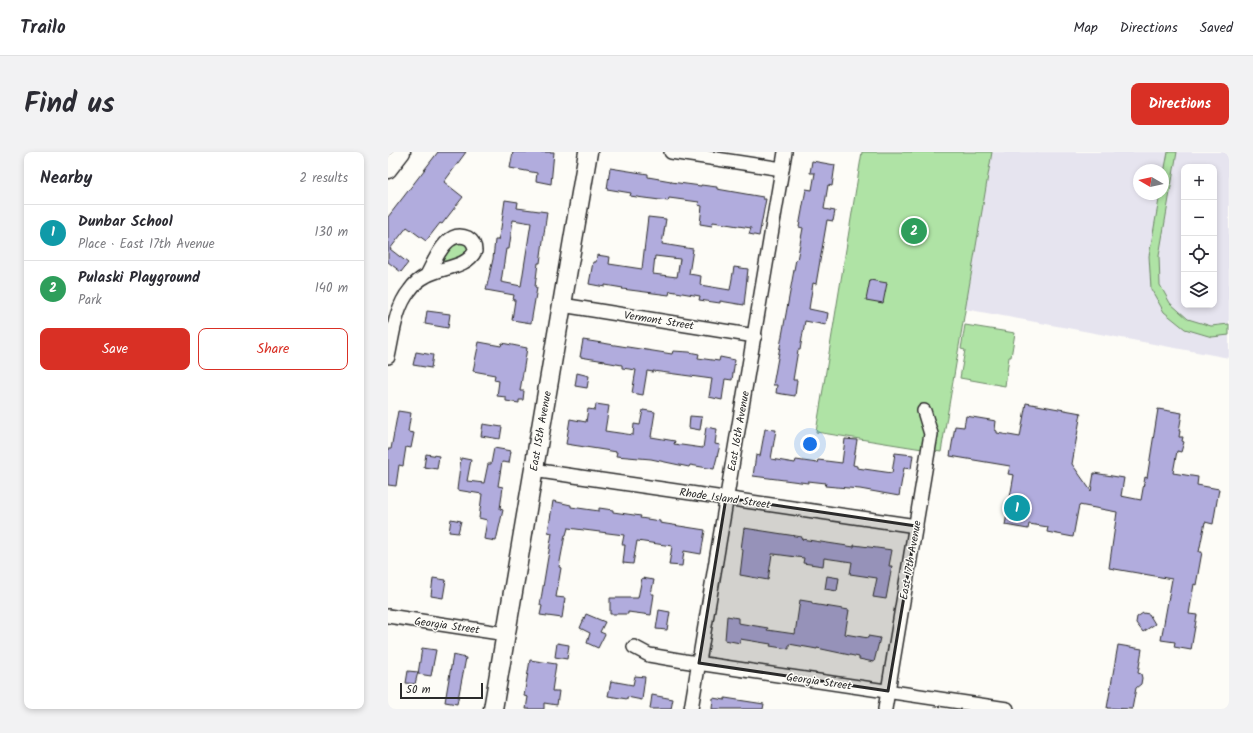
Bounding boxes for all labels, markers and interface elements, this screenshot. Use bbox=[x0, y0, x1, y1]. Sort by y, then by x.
text: Trailo bbox=[20, 13, 66, 43]
text: Map bbox=[1073, 17, 1098, 39]
text: Directions bbox=[1120, 17, 1178, 39]
text: Saved bbox=[1200, 17, 1233, 39]
text: Find us bbox=[24, 82, 115, 127]
button: Directions bbox=[1131, 83, 1229, 125]
north arrow bbox=[1133, 164, 1169, 200]
map controls bbox=[1181, 164, 1217, 308]
button: + bbox=[1181, 164, 1217, 200]
text: Nearby bbox=[40, 165, 92, 192]
text: 2 results bbox=[300, 168, 348, 189]
button: − bbox=[1181, 200, 1217, 236]
text: Dunbar School bbox=[78, 210, 173, 234]
pin: 2 bbox=[901, 216, 927, 246]
text: 1 bbox=[51, 222, 55, 243]
text: 130 m bbox=[314, 222, 348, 243]
text: Place · East 17th Avenue bbox=[78, 234, 215, 255]
button: locate bbox=[1181, 236, 1217, 272]
text: Pulaski Playground bbox=[78, 266, 200, 290]
button: layers bbox=[1181, 272, 1217, 308]
text: 2 bbox=[49, 278, 57, 299]
text: 140 m bbox=[315, 278, 348, 299]
text: Park bbox=[78, 290, 102, 311]
street label: Vermont Street bbox=[623, 307, 696, 336]
button: Save bbox=[40, 328, 190, 370]
button: Share bbox=[198, 328, 348, 370]
street label: East 16th Avenue bbox=[723, 389, 755, 473]
street label: East 15th Avenue bbox=[525, 390, 557, 473]
your location bbox=[800, 434, 820, 454]
street label: Rhode Island Street bbox=[678, 484, 772, 514]
pin: 1 bbox=[1004, 493, 1030, 523]
street label: East 17th Avenue bbox=[895, 519, 927, 601]
street label: Georgia Street bbox=[413, 613, 481, 640]
street label: Georgia Street bbox=[785, 669, 853, 696]
scale bar bbox=[400, 681, 483, 700]
text: 50 m bbox=[406, 681, 431, 699]

